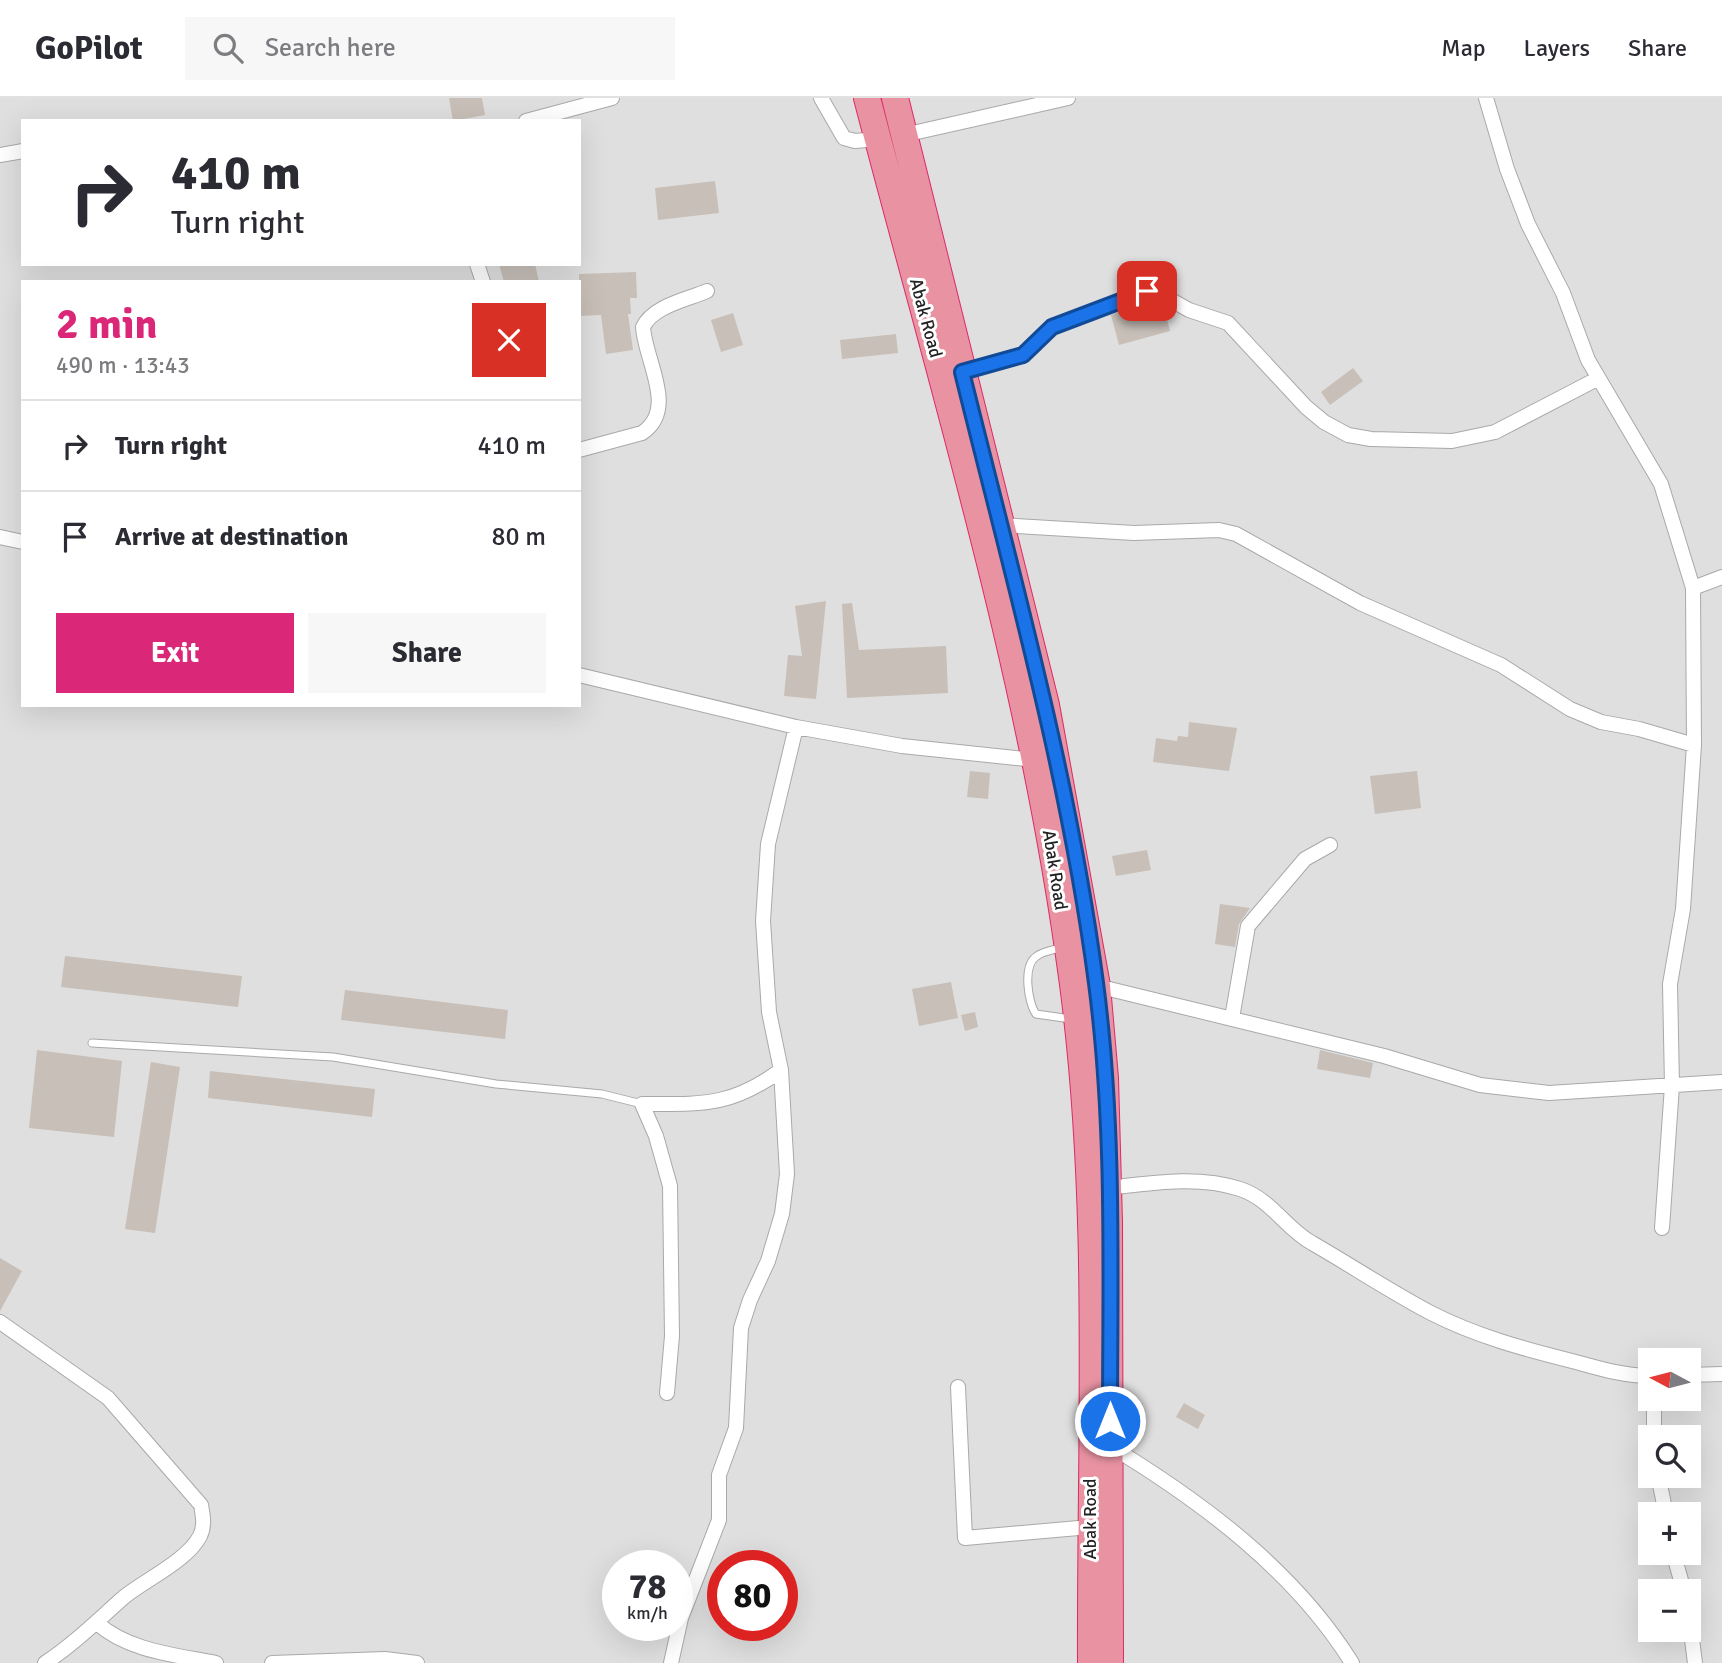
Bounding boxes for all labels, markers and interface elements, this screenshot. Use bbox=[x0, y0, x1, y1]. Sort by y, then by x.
search box bbox=[185, 17, 675, 80]
text: GoPilot bbox=[35, 28, 143, 69]
icon: search bbox=[209, 29, 247, 67]
text: Search here bbox=[265, 32, 396, 64]
text: Map bbox=[1441, 33, 1486, 63]
text: Layers bbox=[1524, 33, 1590, 63]
text: Share bbox=[1628, 33, 1687, 63]
text: 410 m bbox=[171, 143, 301, 203]
icon: right bbox=[56, 147, 147, 238]
text: Turn right bbox=[171, 203, 304, 242]
pin bbox=[1117, 261, 1177, 321]
icon: arrive bbox=[1128, 272, 1166, 310]
street label: Abak Road bbox=[905, 276, 947, 360]
text: 2 min bbox=[56, 299, 157, 350]
button: close bbox=[472, 303, 546, 377]
text: 490 m · 13:43 bbox=[56, 351, 190, 380]
icon: right bbox=[56, 427, 94, 465]
text: Turn right bbox=[115, 430, 227, 462]
text: 410 m bbox=[477, 430, 546, 462]
icon: arrive bbox=[56, 518, 94, 556]
text: Arrive at destination bbox=[115, 521, 348, 553]
text: 80 m bbox=[491, 521, 546, 553]
button: Exit bbox=[56, 613, 294, 693]
button: Share bbox=[308, 613, 546, 693]
street label: Abak Road bbox=[1038, 828, 1072, 912]
north arrow bbox=[1638, 1348, 1701, 1410]
map controls bbox=[1638, 1348, 1701, 1642]
position arrow bbox=[1073, 1384, 1147, 1458]
button: search bbox=[1638, 1425, 1701, 1488]
street label: Abak Road bbox=[1079, 1478, 1101, 1560]
button: + bbox=[1638, 1502, 1701, 1565]
speed limit sign: 80 bbox=[707, 1550, 798, 1641]
text: 78 bbox=[629, 1565, 666, 1608]
button: − bbox=[1638, 1579, 1701, 1642]
text: km/h bbox=[627, 1602, 668, 1624]

